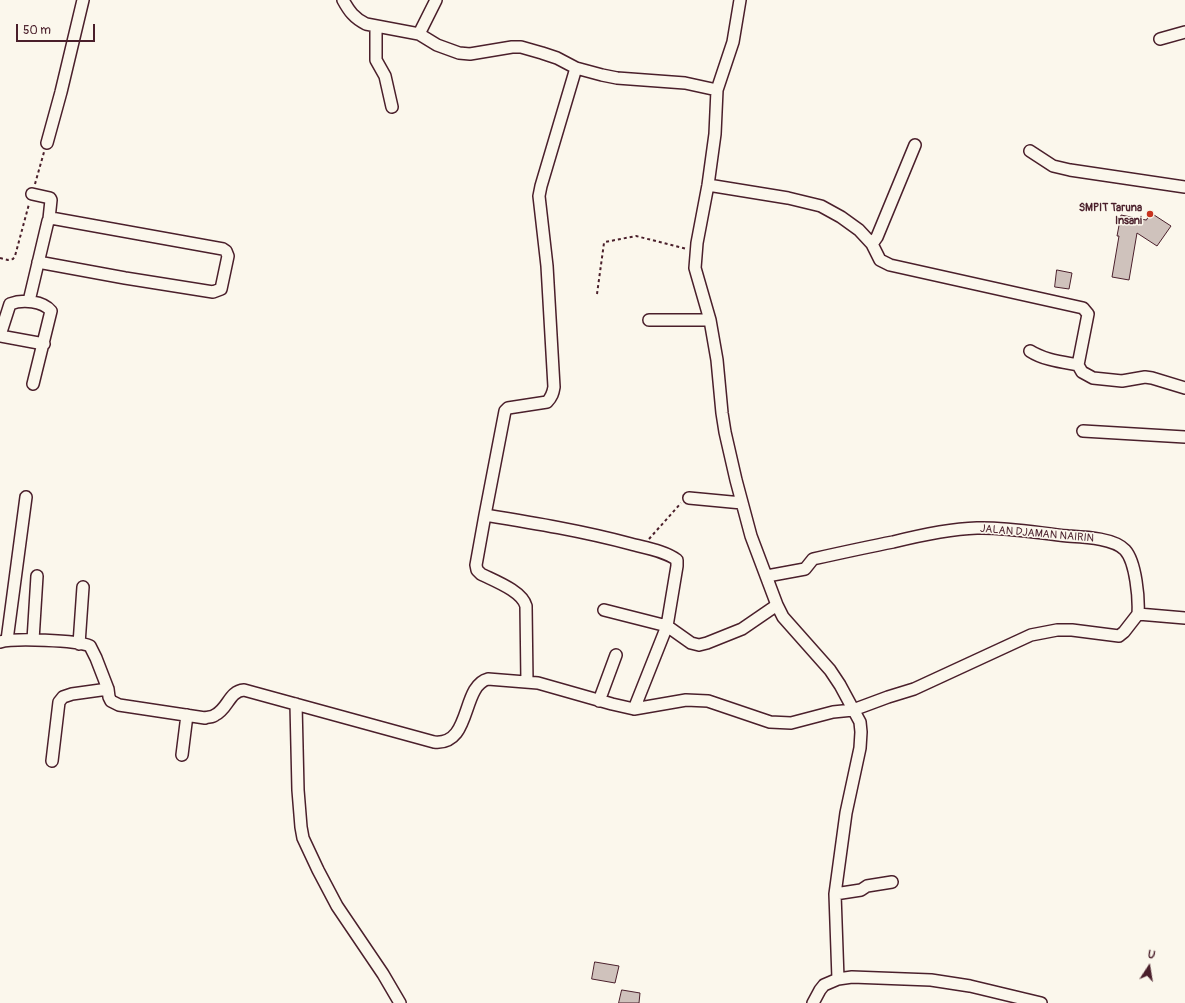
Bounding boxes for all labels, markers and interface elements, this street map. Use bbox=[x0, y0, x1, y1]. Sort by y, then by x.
scale bar bbox=[18, 16, 97, 42]
text: 50 m bbox=[23, 23, 51, 38]
place label: SMPIT Taruna Insani bbox=[1079, 201, 1142, 227]
marker: SMPIT Taruna Insani bbox=[1145, 209, 1155, 219]
street label: JALAN DJAMAN NAIRIN bbox=[979, 522, 1095, 546]
north arrow bbox=[1129, 947, 1169, 987]
text: U bbox=[1147, 948, 1157, 962]

